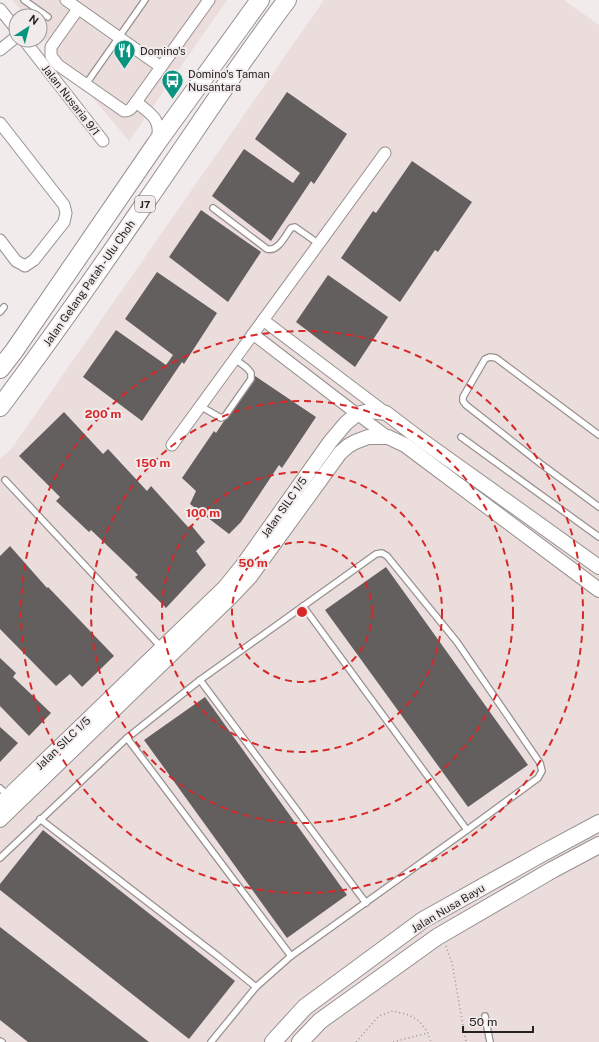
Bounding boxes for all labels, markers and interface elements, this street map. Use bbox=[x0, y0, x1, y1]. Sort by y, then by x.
north arrow bbox=[8, 8, 48, 48]
text: N bbox=[27, 13, 41, 27]
restaurant icon: Domino's bbox=[112, 38, 138, 71]
place label: Domino's bbox=[140, 45, 186, 57]
street label: Jalan Nusaria 9/1 bbox=[40, 62, 102, 138]
bus stop icon: Domino's Taman Nusantara bbox=[159, 67, 185, 100]
place label: Domino's Taman Nusantara bbox=[188, 68, 270, 93]
road number: J7 bbox=[135, 196, 155, 212]
street label: Jalan Gelang Patah - Ulu Choh bbox=[41, 218, 137, 348]
text: 200 m bbox=[85, 407, 121, 421]
text: 150 m bbox=[136, 456, 170, 470]
street label: Jalan SILC 1/5 bbox=[259, 474, 309, 540]
text: 100 m bbox=[186, 506, 220, 520]
text: 50 m bbox=[238, 556, 268, 570]
centre of rings bbox=[295, 605, 309, 619]
street label: Jalan SILC 1/5 bbox=[33, 714, 93, 772]
street label: Jalan Nusa Bayu bbox=[409, 881, 487, 935]
scale bar bbox=[463, 1008, 533, 1034]
text: 50 m bbox=[469, 1015, 497, 1029]

